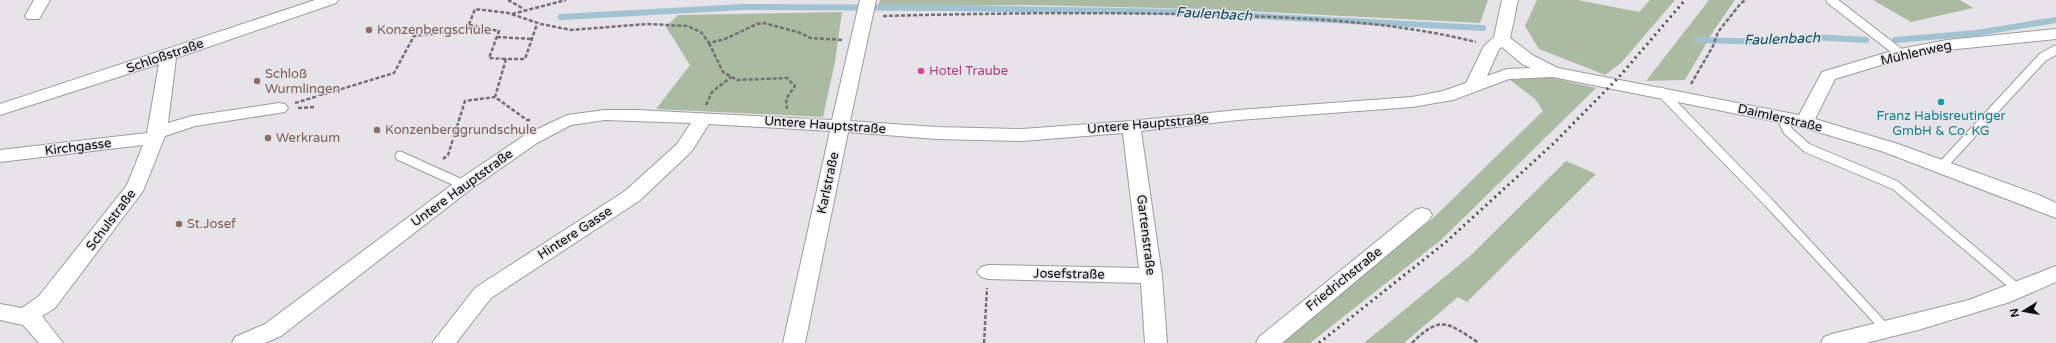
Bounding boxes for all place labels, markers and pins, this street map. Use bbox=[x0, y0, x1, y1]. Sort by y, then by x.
place label: Konzenbergschule bbox=[377, 22, 491, 38]
marker: Konzenbergschule bbox=[364, 25, 374, 35]
place label: Hotel Traube bbox=[929, 63, 1008, 79]
place label: Schloß Wurmlingen bbox=[265, 66, 340, 97]
marker: Hotel Traube bbox=[916, 66, 926, 76]
marker: Schloß Wurmlingen bbox=[252, 76, 262, 86]
marker: Franz Habisreutinger GmbH & Co. KG bbox=[1936, 97, 1946, 107]
place label: Franz Habisreutinger GmbH & Co. KG bbox=[1876, 108, 2006, 139]
place label: Konzenberggrundschule bbox=[385, 122, 537, 138]
marker: Konzenberggrundschule bbox=[372, 125, 382, 135]
place label: Werkraum bbox=[276, 130, 340, 146]
marker: Werkraum bbox=[263, 133, 273, 143]
place label: St.Josef bbox=[187, 216, 236, 232]
marker: St.Josef bbox=[174, 219, 184, 229]

